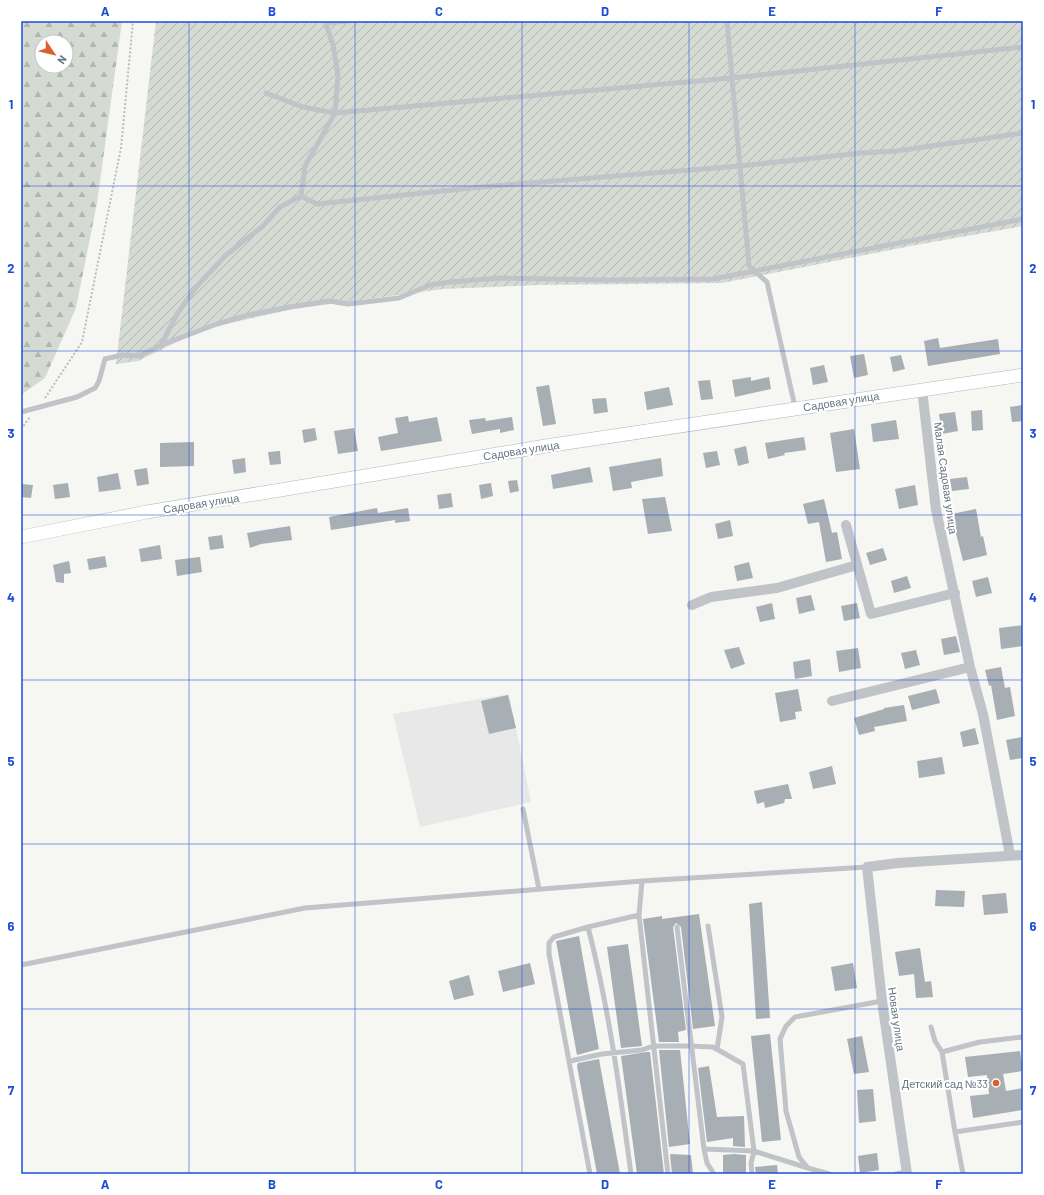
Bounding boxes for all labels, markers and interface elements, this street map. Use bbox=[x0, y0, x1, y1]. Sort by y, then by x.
text: A bbox=[101, 3, 110, 19]
text: B bbox=[268, 3, 276, 19]
text: C bbox=[435, 3, 443, 19]
text: D bbox=[601, 3, 609, 19]
text: E bbox=[768, 3, 776, 19]
text: F bbox=[935, 3, 943, 19]
north arrow bbox=[34, 34, 74, 74]
text: N bbox=[55, 53, 70, 67]
text: 1 bbox=[9, 96, 13, 112]
text: 1 bbox=[1031, 96, 1035, 112]
text: 2 bbox=[7, 260, 15, 276]
text: 2 bbox=[1029, 260, 1037, 276]
street label: Садовая улица bbox=[802, 388, 881, 413]
street label: Малая Садовая улица bbox=[932, 421, 960, 536]
text: 3 bbox=[7, 425, 15, 441]
text: 3 bbox=[1029, 425, 1037, 441]
street label: Садовая улица bbox=[482, 437, 561, 462]
street label: Садовая улица bbox=[162, 490, 241, 515]
text: 4 bbox=[7, 589, 15, 605]
text: 4 bbox=[1029, 589, 1037, 605]
text: 5 bbox=[7, 753, 15, 769]
text: 5 bbox=[1029, 753, 1037, 769]
text: 6 bbox=[8, 918, 15, 934]
text: 6 bbox=[1030, 918, 1037, 934]
street label: Новая улица bbox=[886, 986, 908, 1053]
place label: Детский сад №33 bbox=[902, 1077, 988, 1090]
marker: Детский сад №33 bbox=[991, 1078, 1001, 1088]
text: 7 bbox=[8, 1082, 15, 1098]
text: 7 bbox=[1030, 1082, 1037, 1098]
text: A bbox=[101, 1176, 110, 1192]
text: B bbox=[268, 1176, 276, 1192]
text: C bbox=[435, 1176, 443, 1192]
text: D bbox=[601, 1176, 609, 1192]
text: E bbox=[768, 1176, 776, 1192]
text: F bbox=[935, 1176, 943, 1192]

